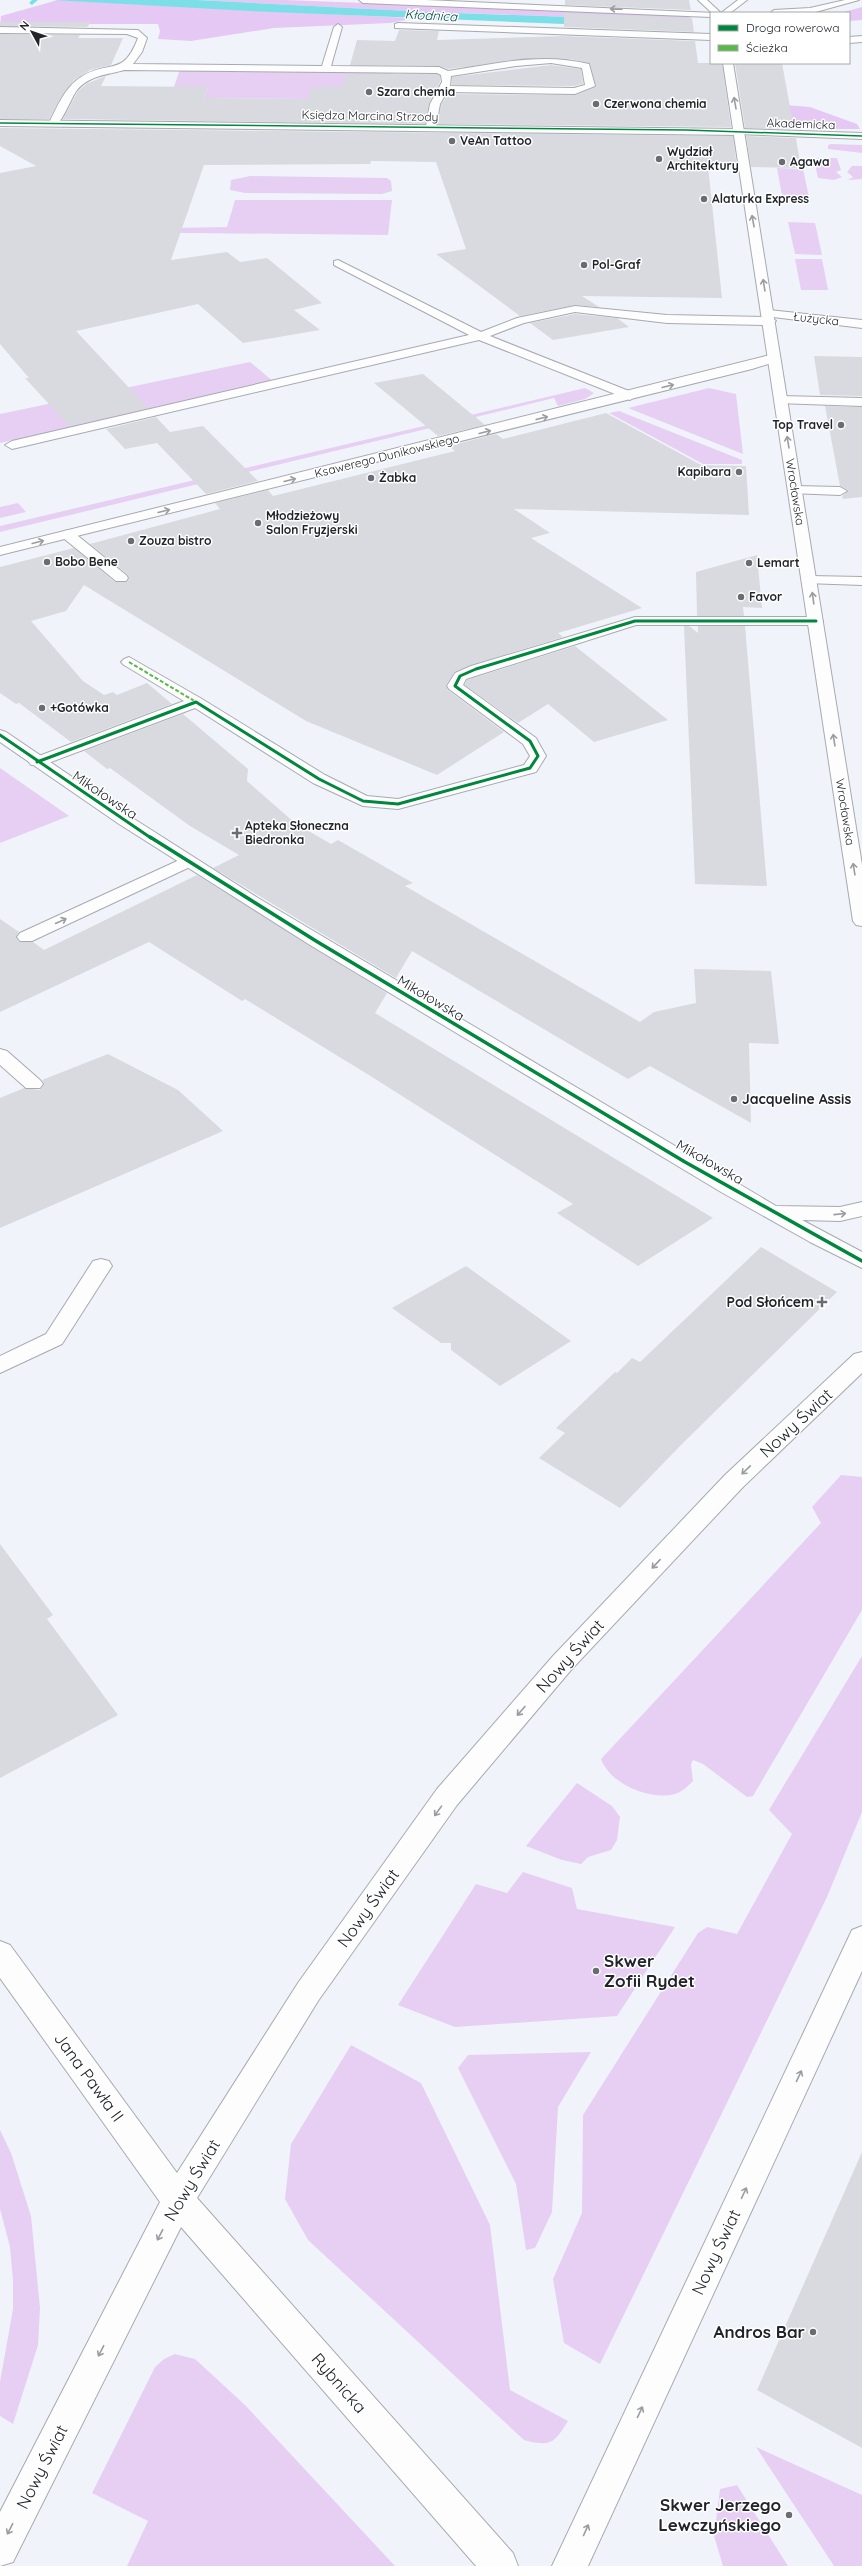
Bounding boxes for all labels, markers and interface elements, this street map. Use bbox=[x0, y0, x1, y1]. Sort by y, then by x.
one-way arrow bbox=[610, 5, 623, 13]
water label: Kłodnica bbox=[404, 6, 459, 24]
north arrow bbox=[12, 12, 52, 52]
legend bbox=[710, 12, 850, 64]
text: N bbox=[16, 18, 32, 33]
text: Droga rowerowa bbox=[746, 20, 840, 35]
text: Ścieżka bbox=[746, 40, 788, 55]
place label: Szara chemia bbox=[377, 84, 455, 99]
marker: Szara chemia bbox=[364, 87, 374, 97]
place label: Czerwona chemia bbox=[604, 96, 707, 111]
one-way arrow bbox=[730, 97, 738, 110]
marker: Czerwona chemia bbox=[591, 99, 601, 109]
street label: Księdza Marcina Strzody bbox=[301, 107, 439, 124]
street label: Akademicka bbox=[766, 115, 836, 132]
place label: VeAn Tattoo bbox=[460, 133, 532, 148]
marker: VeAn Tattoo bbox=[447, 136, 457, 146]
place label: Wydział Architektury bbox=[667, 144, 739, 173]
marker: Wydział Architektury bbox=[654, 154, 664, 164]
place label: Agawa bbox=[790, 154, 830, 169]
marker: Agawa bbox=[777, 157, 787, 167]
place label: Alaturka Express bbox=[712, 191, 809, 206]
marker: Alaturka Express bbox=[699, 194, 709, 204]
one-way arrow bbox=[749, 215, 757, 228]
place label: Pol-Graf bbox=[592, 257, 642, 272]
marker: Pol-Graf bbox=[579, 260, 589, 270]
one-way arrow bbox=[760, 279, 768, 292]
street label: Łużycka bbox=[792, 309, 840, 328]
one-way arrow bbox=[662, 382, 675, 389]
one-way arrow bbox=[535, 413, 548, 421]
place label: Top Travel bbox=[772, 417, 833, 432]
marker: Top Travel bbox=[836, 420, 846, 430]
one-way arrow bbox=[478, 427, 491, 435]
street label: Ksawerego Dunikowskiego bbox=[313, 430, 461, 481]
one-way arrow bbox=[783, 436, 791, 449]
street label: Wrocławska bbox=[783, 457, 808, 526]
place label: Kapibara bbox=[678, 464, 731, 479]
marker: Kapibara bbox=[734, 467, 744, 477]
place label: Żabka bbox=[379, 470, 416, 485]
marker: Żabka bbox=[366, 473, 376, 483]
one-way arrow bbox=[284, 475, 297, 483]
one-way arrow bbox=[157, 506, 170, 514]
place label: Młodzieżowy Salon Fryzjerski bbox=[266, 508, 358, 537]
marker: Młodzieżowy Salon Fryzjerski bbox=[253, 518, 263, 528]
place label: Zouza bistro bbox=[139, 533, 212, 548]
marker: Zouza bistro bbox=[126, 536, 136, 546]
one-way arrow bbox=[31, 537, 44, 545]
place label: Bobo Bene bbox=[55, 554, 118, 569]
place label: Lemart bbox=[757, 555, 800, 570]
marker: Bobo Bene bbox=[42, 557, 52, 567]
marker: Lemart bbox=[744, 558, 754, 568]
place label: Favor bbox=[749, 589, 782, 604]
marker: Favor bbox=[736, 592, 746, 602]
one-way arrow bbox=[809, 592, 817, 605]
place label: +Gotówka bbox=[50, 700, 109, 715]
marker: +Gotówka bbox=[37, 703, 47, 713]
one-way arrow bbox=[830, 734, 838, 747]
street label: Mikołowska bbox=[69, 767, 141, 823]
street label: Wrocławska bbox=[833, 777, 858, 846]
place label: Apteka Słoneczna Biedronka bbox=[245, 818, 349, 847]
marker: Apteka Słoneczna Biedronka bbox=[232, 828, 242, 838]
one-way arrow bbox=[850, 862, 858, 875]
one-way arrow bbox=[55, 917, 67, 924]
street label: Mikołowska bbox=[394, 971, 468, 1025]
place label: Jacqueline Assis bbox=[742, 1090, 851, 1108]
marker: Jacqueline Assis bbox=[729, 1094, 739, 1104]
street label: Mikołowska bbox=[673, 1135, 747, 1189]
one-way arrow bbox=[833, 1210, 846, 1218]
place label: Pod Słońcem bbox=[727, 1293, 814, 1311]
marker: Pod Słońcem bbox=[817, 1297, 827, 1307]
street label: Nowy Świat bbox=[755, 1384, 837, 1462]
one-way arrow bbox=[741, 1465, 751, 1475]
one-way arrow bbox=[651, 1559, 661, 1569]
street label: Nowy Świat bbox=[531, 1614, 608, 1697]
one-way arrow bbox=[516, 1706, 525, 1716]
one-way arrow bbox=[433, 1805, 442, 1816]
street label: Nowy Świat bbox=[332, 1864, 403, 1951]
place label: Skwer Zofii Rydet bbox=[604, 1950, 695, 1991]
marker: Skwer Zofii Rydet bbox=[591, 1966, 601, 1976]
street label: Jana Pawła II bbox=[50, 2028, 129, 2125]
one-way arrow bbox=[796, 2070, 803, 2082]
street label: Nowy Świat bbox=[159, 2135, 224, 2224]
one-way arrow bbox=[741, 2188, 748, 2200]
street label: Nowy Świat bbox=[687, 2206, 745, 2298]
one-way arrow bbox=[156, 2229, 163, 2241]
place label: Andros Bar bbox=[714, 2321, 806, 2342]
marker: Andros Bar bbox=[808, 2327, 818, 2337]
one-way arrow bbox=[97, 2345, 104, 2357]
street label: Rybnicka bbox=[308, 2348, 371, 2417]
one-way arrow bbox=[637, 2407, 644, 2419]
street label: Nowy Świat bbox=[11, 2421, 72, 2512]
place label: Skwer Jerzego Lewczyńskiego bbox=[658, 2494, 781, 2535]
marker: Skwer Jerzego Lewczyńskiego bbox=[784, 2510, 794, 2520]
one-way arrow bbox=[6, 2523, 14, 2535]
one-way arrow bbox=[583, 2525, 590, 2537]

